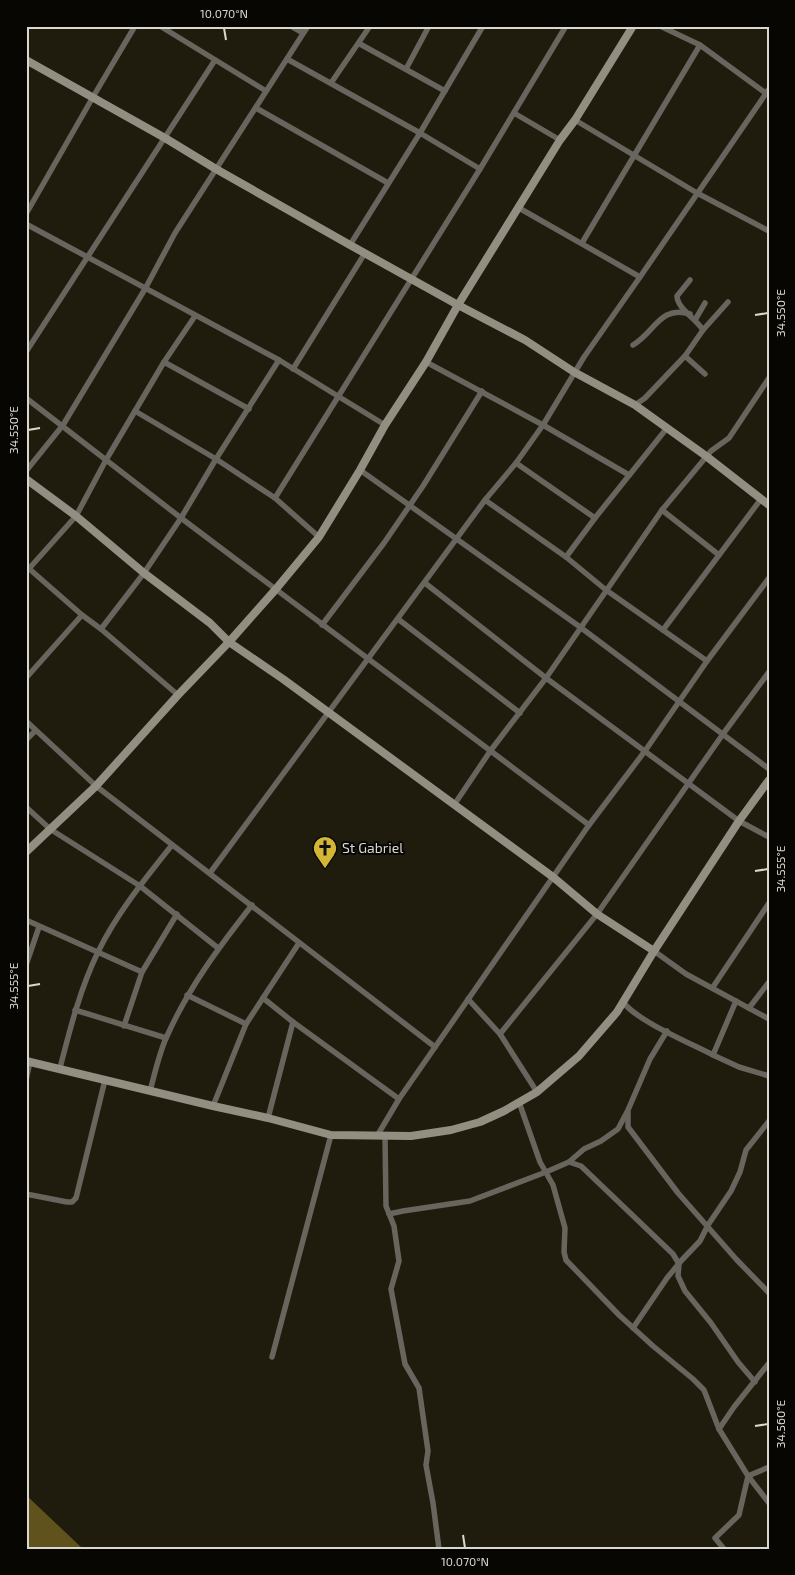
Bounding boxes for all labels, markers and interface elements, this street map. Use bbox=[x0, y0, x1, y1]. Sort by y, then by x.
text: 10.070°N bbox=[200, 6, 248, 20]
text: 34.550°E bbox=[773, 289, 787, 337]
text: 34.550°E bbox=[6, 406, 20, 454]
church icon: St Gabriel bbox=[312, 835, 338, 869]
place label: St Gabriel bbox=[342, 839, 404, 856]
text: 34.555°E bbox=[773, 845, 787, 893]
text: 34.555°E bbox=[6, 962, 20, 1010]
text: 34.560°E bbox=[773, 1400, 787, 1448]
text: 10.070°N bbox=[441, 1554, 489, 1568]

